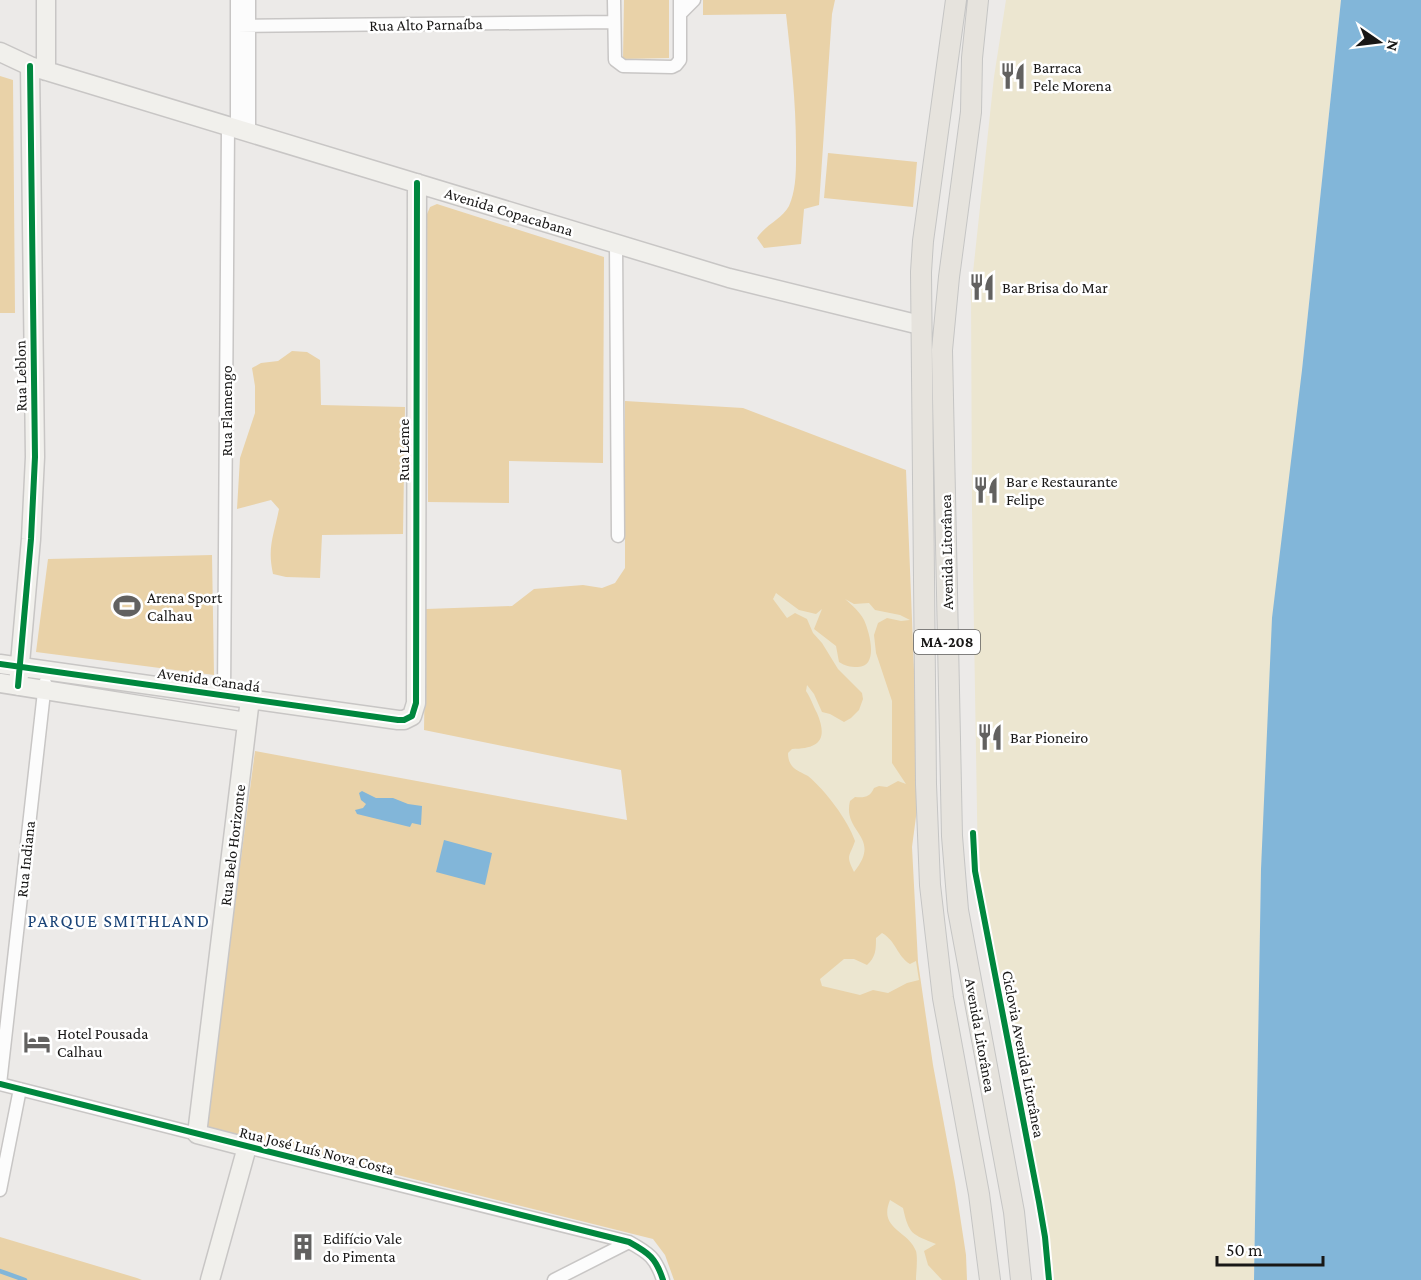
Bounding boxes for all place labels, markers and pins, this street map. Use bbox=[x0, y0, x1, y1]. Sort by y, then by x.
place label: Barraca Pele Morena bbox=[1033, 59, 1112, 94]
restaurant icon: Barraca Pele Morena bbox=[998, 61, 1028, 91]
restaurant icon: Bar Brisa do Mar bbox=[967, 272, 997, 302]
place label: Bar Brisa do Mar bbox=[1002, 279, 1108, 296]
place label: Bar e Restaurante Felipe bbox=[1006, 473, 1118, 509]
restaurant icon: Bar e Restaurante Felipe bbox=[971, 475, 1001, 505]
place label: Arena Sport Calhau bbox=[147, 589, 223, 624]
sports icon: Arena Sport Calhau bbox=[112, 591, 142, 621]
restaurant icon: Bar Pioneiro bbox=[975, 722, 1005, 752]
place label: Bar Pioneiro bbox=[1010, 729, 1088, 746]
place label: Hotel Pousada Calhau bbox=[57, 1025, 149, 1060]
hotel icon: Hotel Pousada Calhau bbox=[22, 1027, 52, 1057]
place label: Edifício Vale do Pimenta bbox=[323, 1230, 402, 1265]
building icon: Edifício Vale do Pimenta bbox=[288, 1232, 318, 1262]

